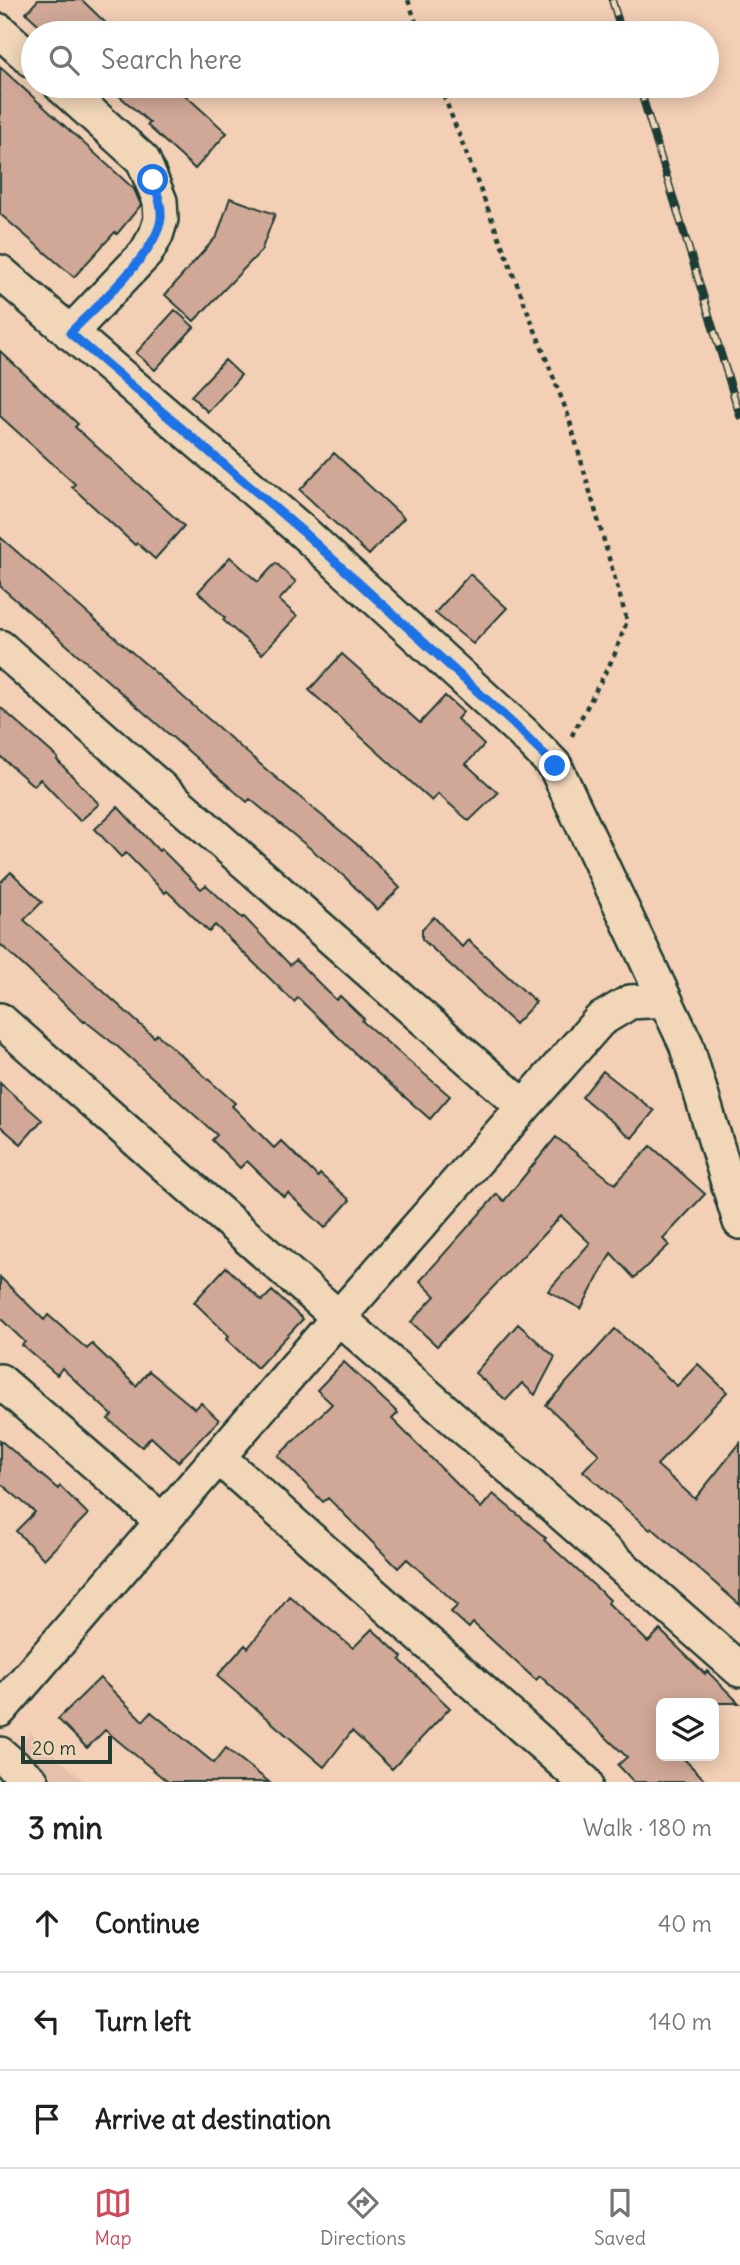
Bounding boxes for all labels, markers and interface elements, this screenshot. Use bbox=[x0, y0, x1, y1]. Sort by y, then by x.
search box bbox=[21, 21, 719, 98]
icon: search bbox=[45, 41, 83, 79]
text: Search here bbox=[101, 43, 242, 76]
route start bbox=[137, 164, 168, 195]
route end bbox=[539, 750, 570, 781]
map controls bbox=[656, 1698, 719, 1761]
button: layers bbox=[656, 1698, 719, 1761]
scale bar bbox=[21, 1733, 112, 1765]
text: 20 m bbox=[32, 1736, 76, 1760]
text: 3 min bbox=[28, 1809, 103, 1847]
text: Walk · 180 m bbox=[583, 1813, 712, 1842]
icon: ahead bbox=[28, 1904, 66, 1942]
text: Continue bbox=[95, 1907, 200, 1940]
text: 40 m bbox=[658, 1909, 712, 1938]
icon: left bbox=[28, 2002, 66, 2040]
text: Turn left bbox=[95, 2005, 191, 2038]
text: 140 m bbox=[649, 2007, 712, 2036]
icon: arrive bbox=[28, 2100, 66, 2138]
text: Arrive at destination bbox=[95, 2103, 331, 2136]
tab: Map bbox=[94, 2184, 132, 2250]
tab: Directions bbox=[320, 2184, 406, 2250]
tab: Saved bbox=[594, 2184, 646, 2250]

